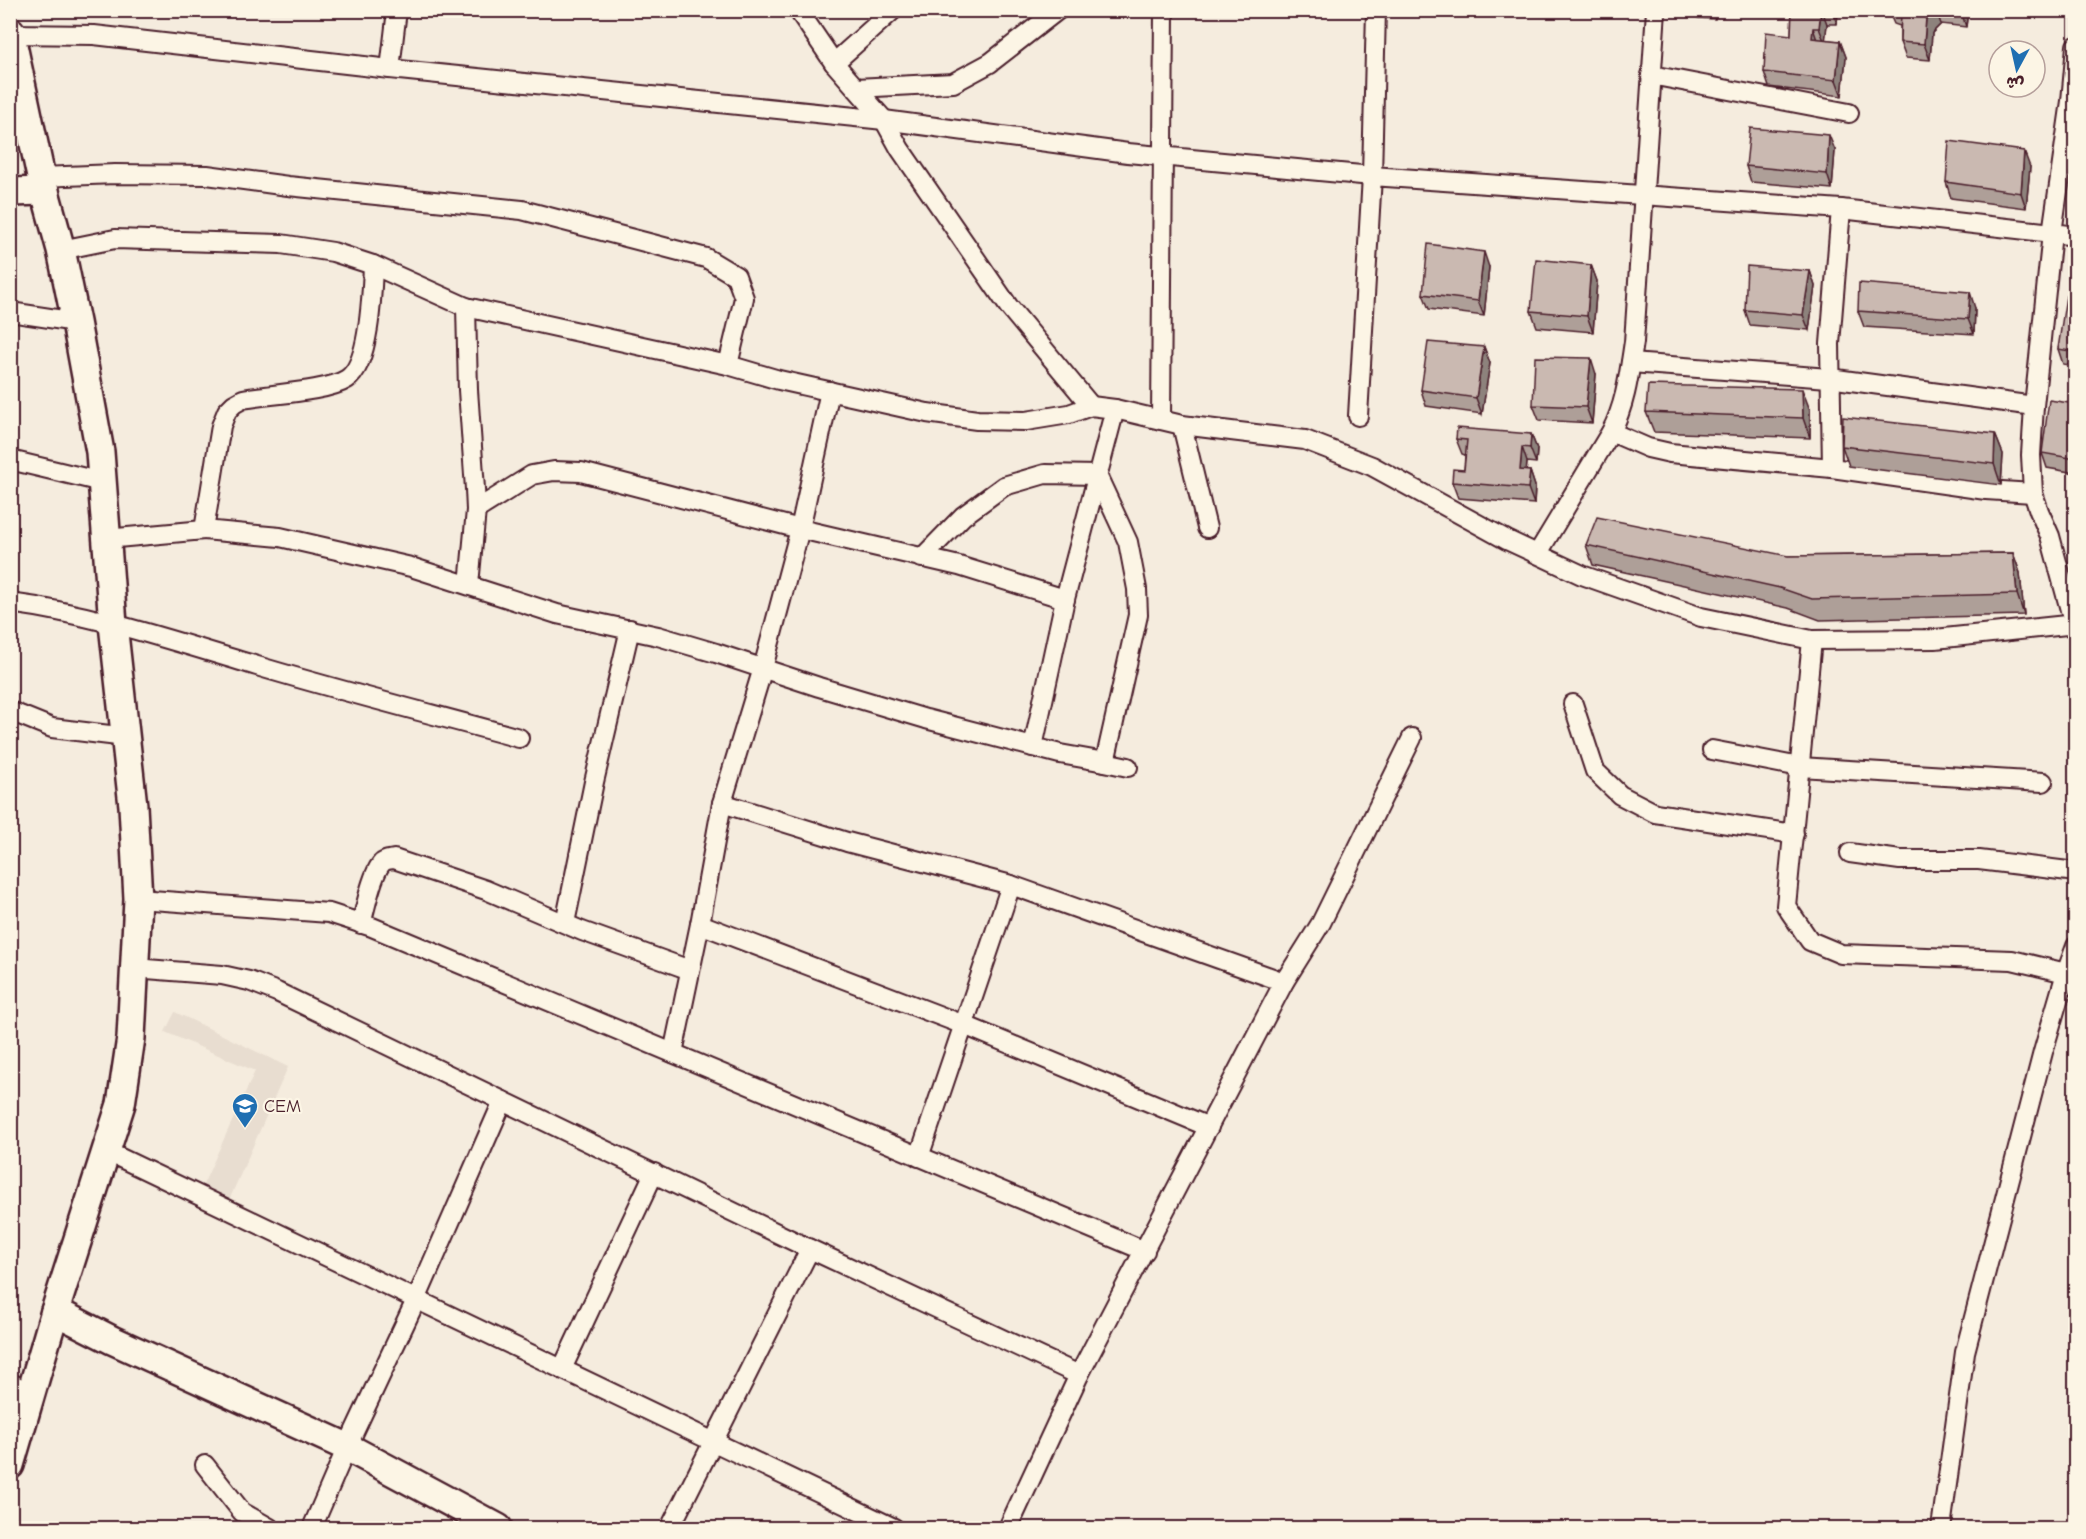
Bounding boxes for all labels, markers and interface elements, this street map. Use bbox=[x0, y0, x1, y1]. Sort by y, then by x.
north arrow bbox=[1987, 39, 2047, 99]
text: ش bbox=[2005, 73, 2025, 93]
school or university icon: CEM bbox=[230, 1091, 260, 1129]
place label: CEM bbox=[264, 1096, 301, 1117]

